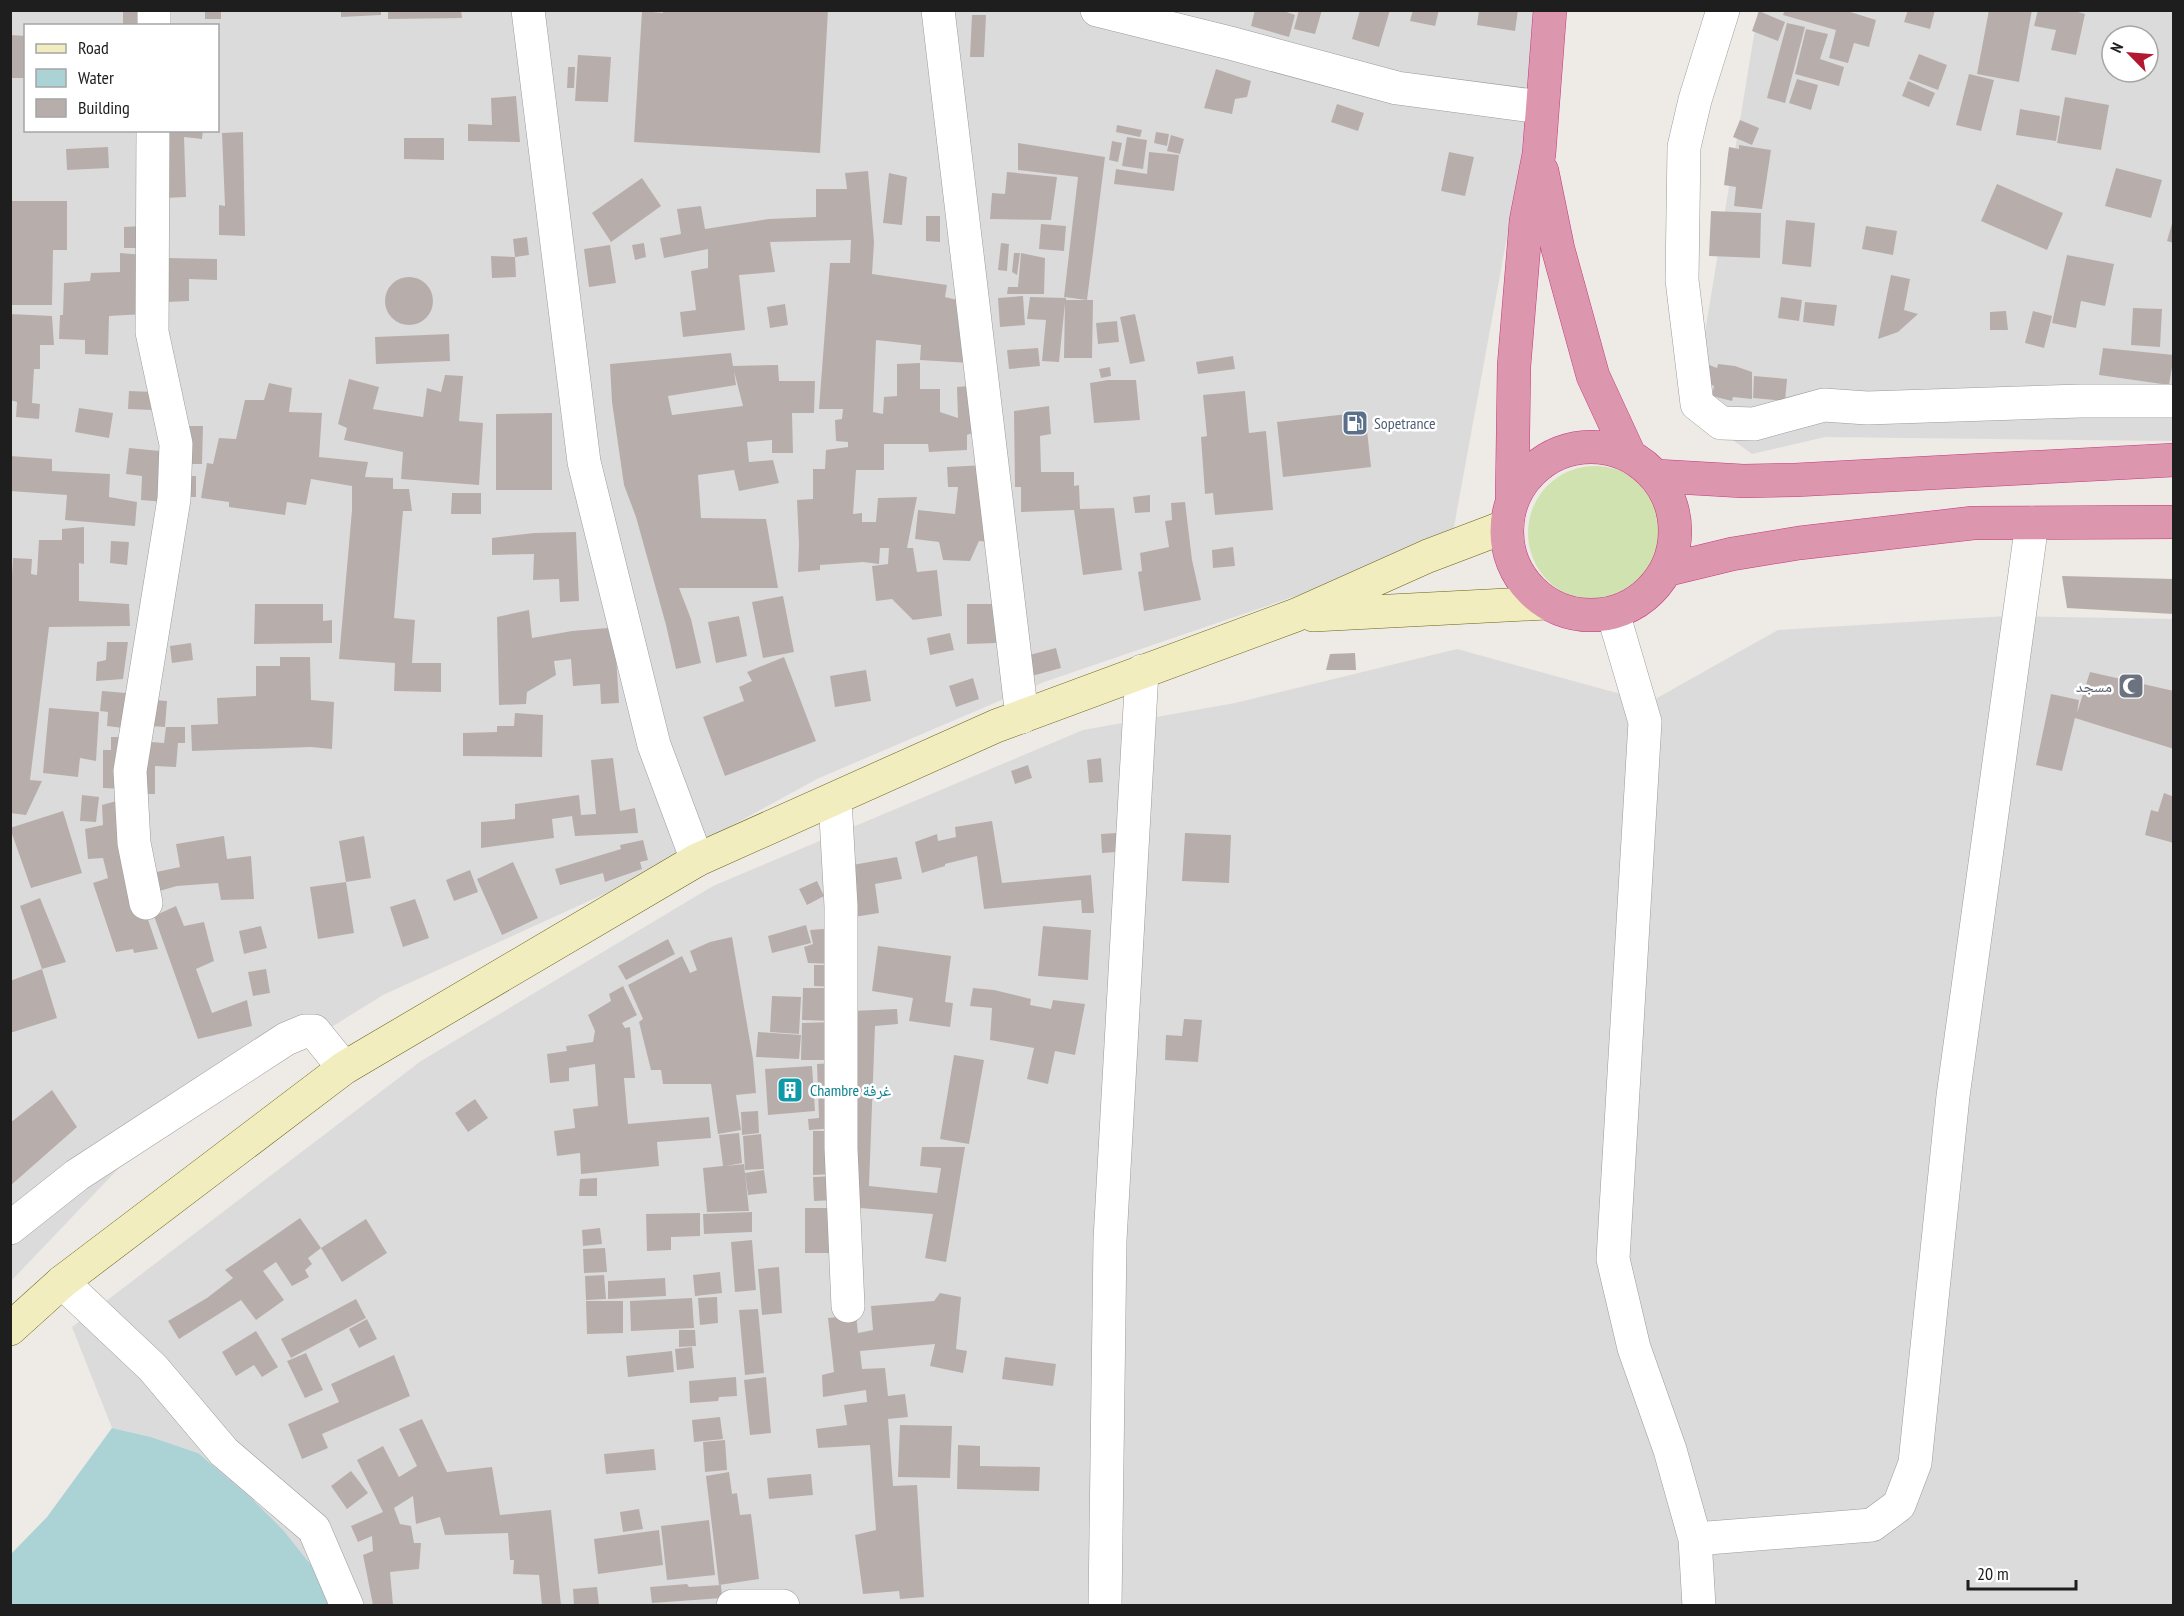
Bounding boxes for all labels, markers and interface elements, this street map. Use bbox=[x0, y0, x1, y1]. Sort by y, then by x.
legend bbox=[24, 24, 219, 132]
north arrow bbox=[2100, 24, 2160, 84]
text: Road bbox=[78, 36, 109, 59]
text: N bbox=[2106, 40, 2127, 56]
text: Water bbox=[78, 66, 114, 89]
text: Building bbox=[78, 96, 130, 119]
fuel station icon: Sopetrance bbox=[1340, 408, 1370, 438]
place label: Sopetrance bbox=[1374, 413, 1436, 433]
mosque icon: مسجد bbox=[2116, 671, 2146, 701]
place label: مسجد bbox=[2076, 676, 2112, 696]
building icon: Chambre غرفة bbox=[775, 1075, 805, 1105]
place label: Chambre غرفة bbox=[810, 1080, 891, 1100]
scale bar bbox=[1968, 1553, 2076, 1591]
text: 20 m bbox=[1977, 1562, 2009, 1585]

